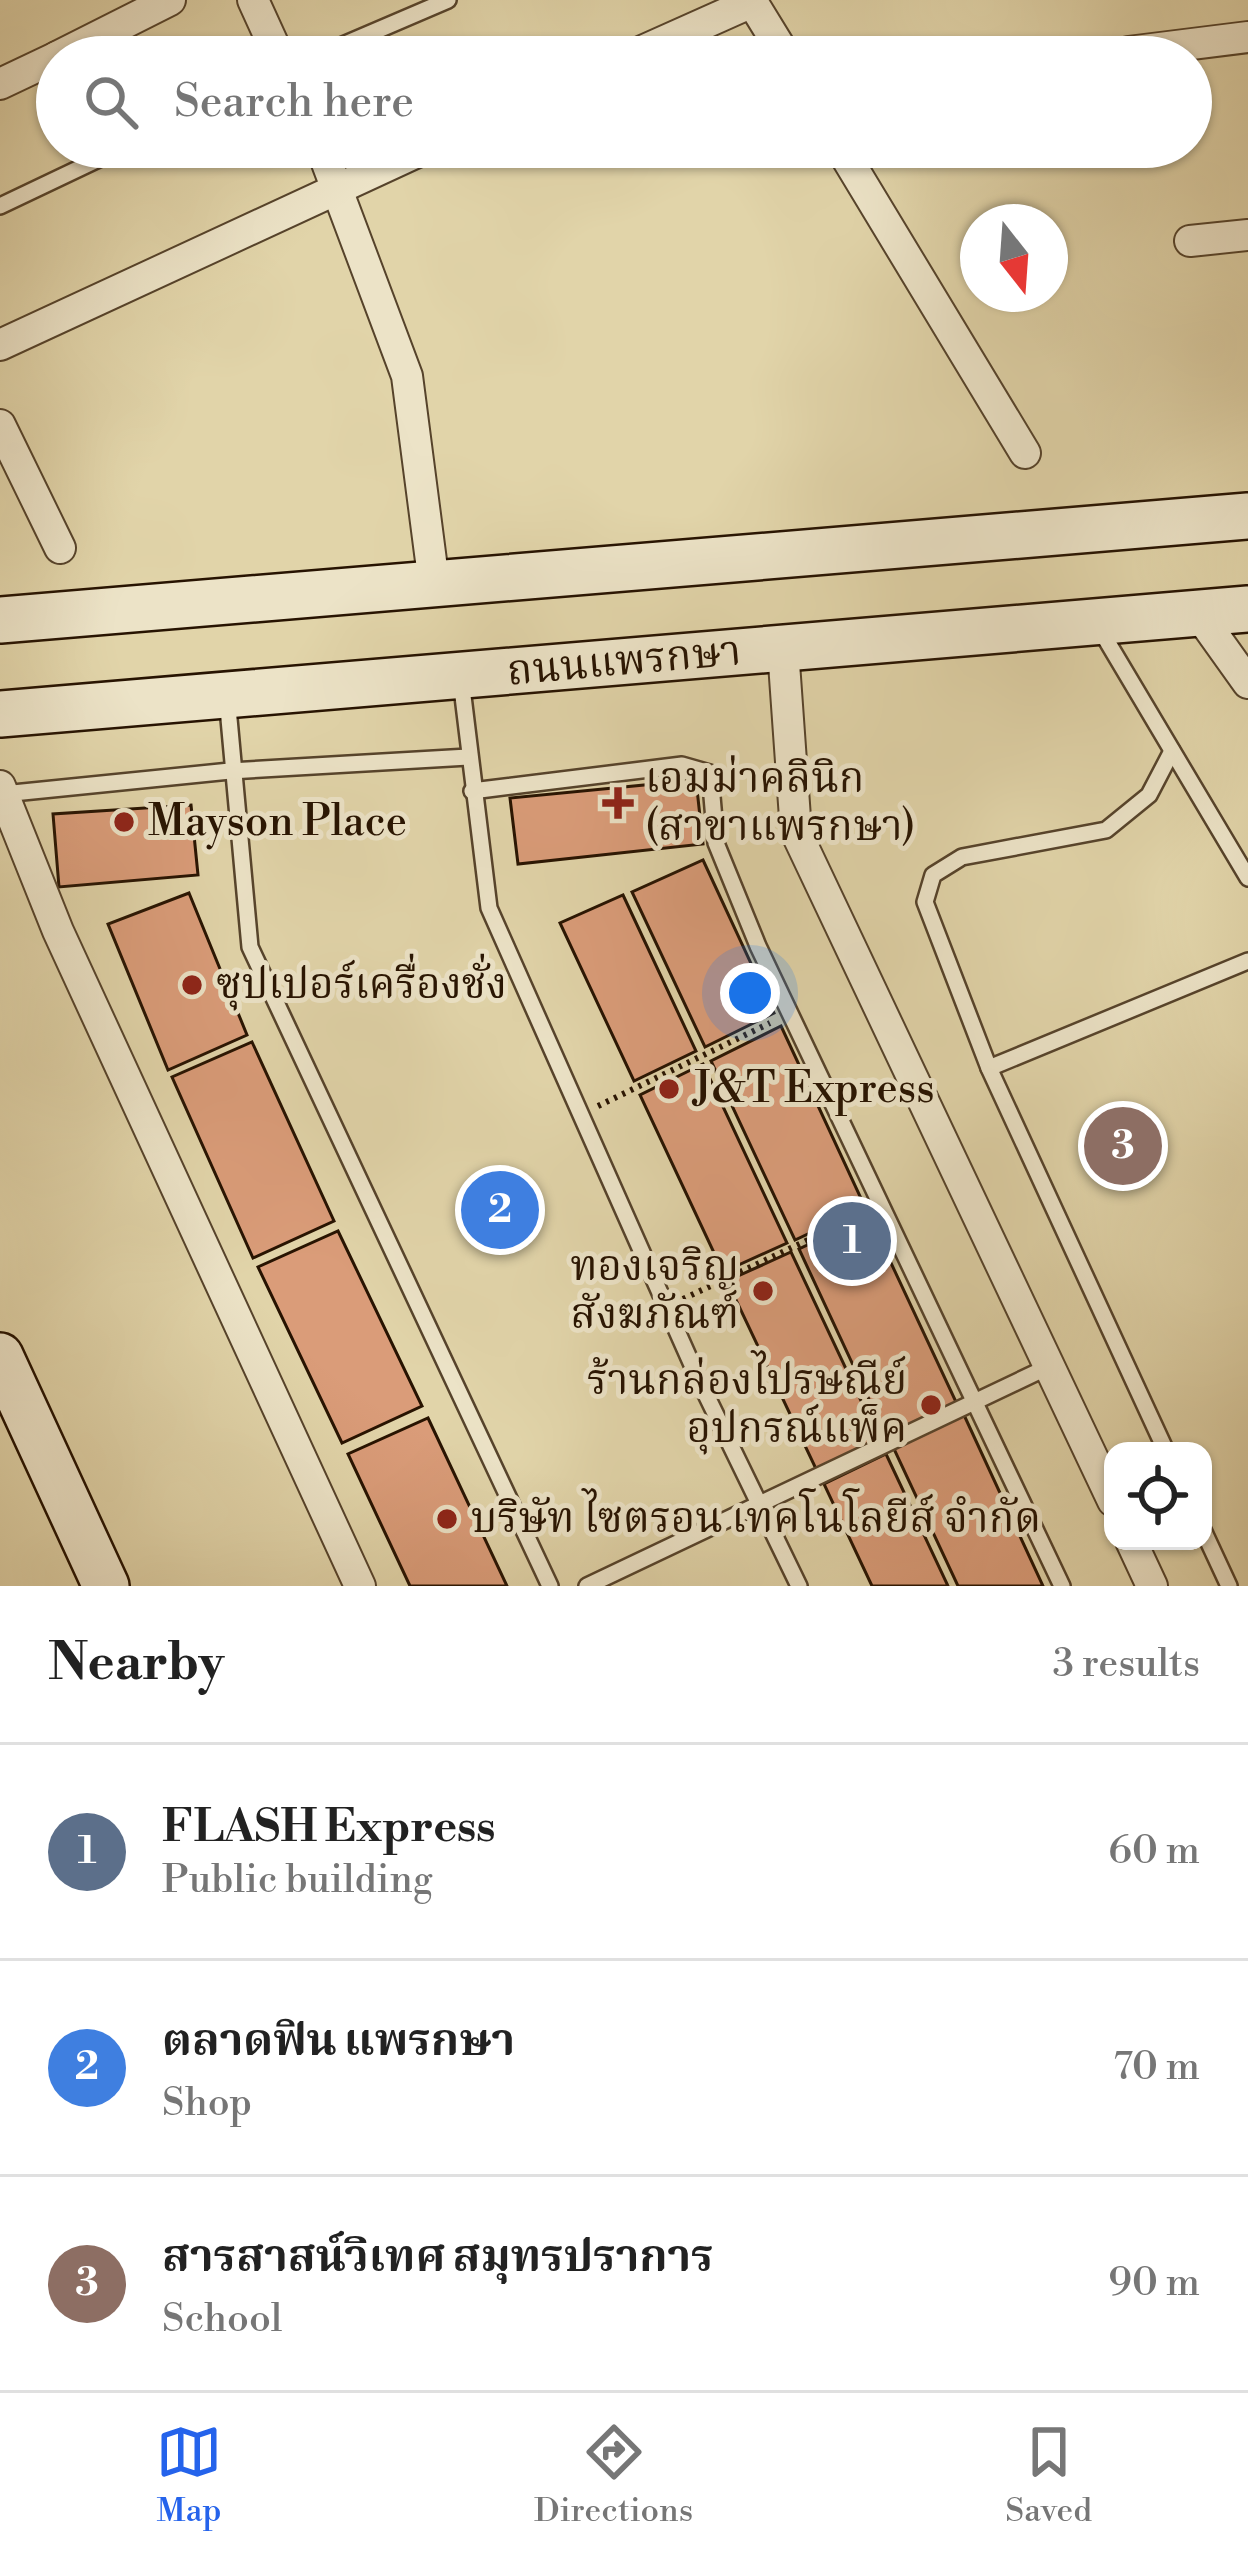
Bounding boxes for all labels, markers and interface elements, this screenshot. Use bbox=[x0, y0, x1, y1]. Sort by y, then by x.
search box bbox=[36, 36, 1212, 168]
icon: search bbox=[78, 69, 144, 135]
text: Search here bbox=[174, 74, 414, 131]
north arrow bbox=[960, 204, 1068, 312]
street label: ถนนแพรกษา bbox=[505, 625, 743, 699]
place label: เอมม่าคลินิก (สาขาแพรกษา) bbox=[645, 753, 916, 854]
marker: เอมม่าคลินิก (สาขาแพรกษา) bbox=[602, 787, 634, 819]
place label: Mayson Place bbox=[148, 796, 407, 850]
marker: Mayson Place bbox=[111, 809, 137, 835]
place label: ซุปเปอร์เครื่องชั่ง bbox=[216, 953, 507, 1012]
your location bbox=[720, 963, 780, 1023]
marker: ซุปเปอร์เครื่องชั่ง bbox=[179, 972, 205, 998]
place label: J&T Express bbox=[691, 1063, 935, 1116]
marker: J&T Express bbox=[656, 1076, 682, 1102]
pin: 3 bbox=[1084, 1101, 1162, 1191]
pin: 2 bbox=[461, 1165, 539, 1255]
pin: 1 bbox=[813, 1196, 891, 1286]
place label: ทองเจริญ สังฆภัณฑ์ bbox=[570, 1241, 739, 1342]
marker: ทองเจริญ สังฆภัณฑ์ bbox=[750, 1278, 776, 1304]
place label: ร้านกล่องไปรษณีย์ อุปกรณ์แพ็ค bbox=[587, 1350, 907, 1456]
marker: ร้านกล่องไปรษณีย์ อุปกรณ์แพ็ค bbox=[918, 1392, 944, 1418]
map controls bbox=[1104, 1442, 1212, 1550]
button: locate bbox=[1104, 1442, 1212, 1550]
place label: บริษัท ไซตรอน เทคโนโลยีส์ จำกัด bbox=[471, 1488, 1041, 1546]
marker: บริษัท ไซตรอน เทคโนโลยีส์ จำกัด bbox=[434, 1506, 460, 1532]
text: Nearby bbox=[48, 1632, 224, 1696]
text: 3 results bbox=[1052, 1640, 1200, 1689]
text: FLASH Express bbox=[162, 1799, 496, 1856]
text: 1 bbox=[78, 1827, 96, 1876]
text: 60 m bbox=[1108, 1827, 1200, 1876]
text: Public building bbox=[162, 1856, 433, 1905]
text: ตลาดฟิน แพรกษา bbox=[162, 2013, 515, 2070]
text: 2 bbox=[75, 2043, 99, 2092]
text: 70 m bbox=[1113, 2043, 1200, 2092]
text: Shop bbox=[162, 2079, 252, 2128]
text: สารสาสน์วิเทศ สมุทรปราการ bbox=[162, 2229, 714, 2286]
text: 3 bbox=[75, 2259, 99, 2308]
text: 90 m bbox=[1108, 2259, 1200, 2308]
text: School bbox=[162, 2295, 282, 2344]
tab: Map bbox=[156, 2419, 222, 2532]
tab: Directions bbox=[534, 2419, 693, 2532]
tab: Saved bbox=[1005, 2419, 1092, 2532]

